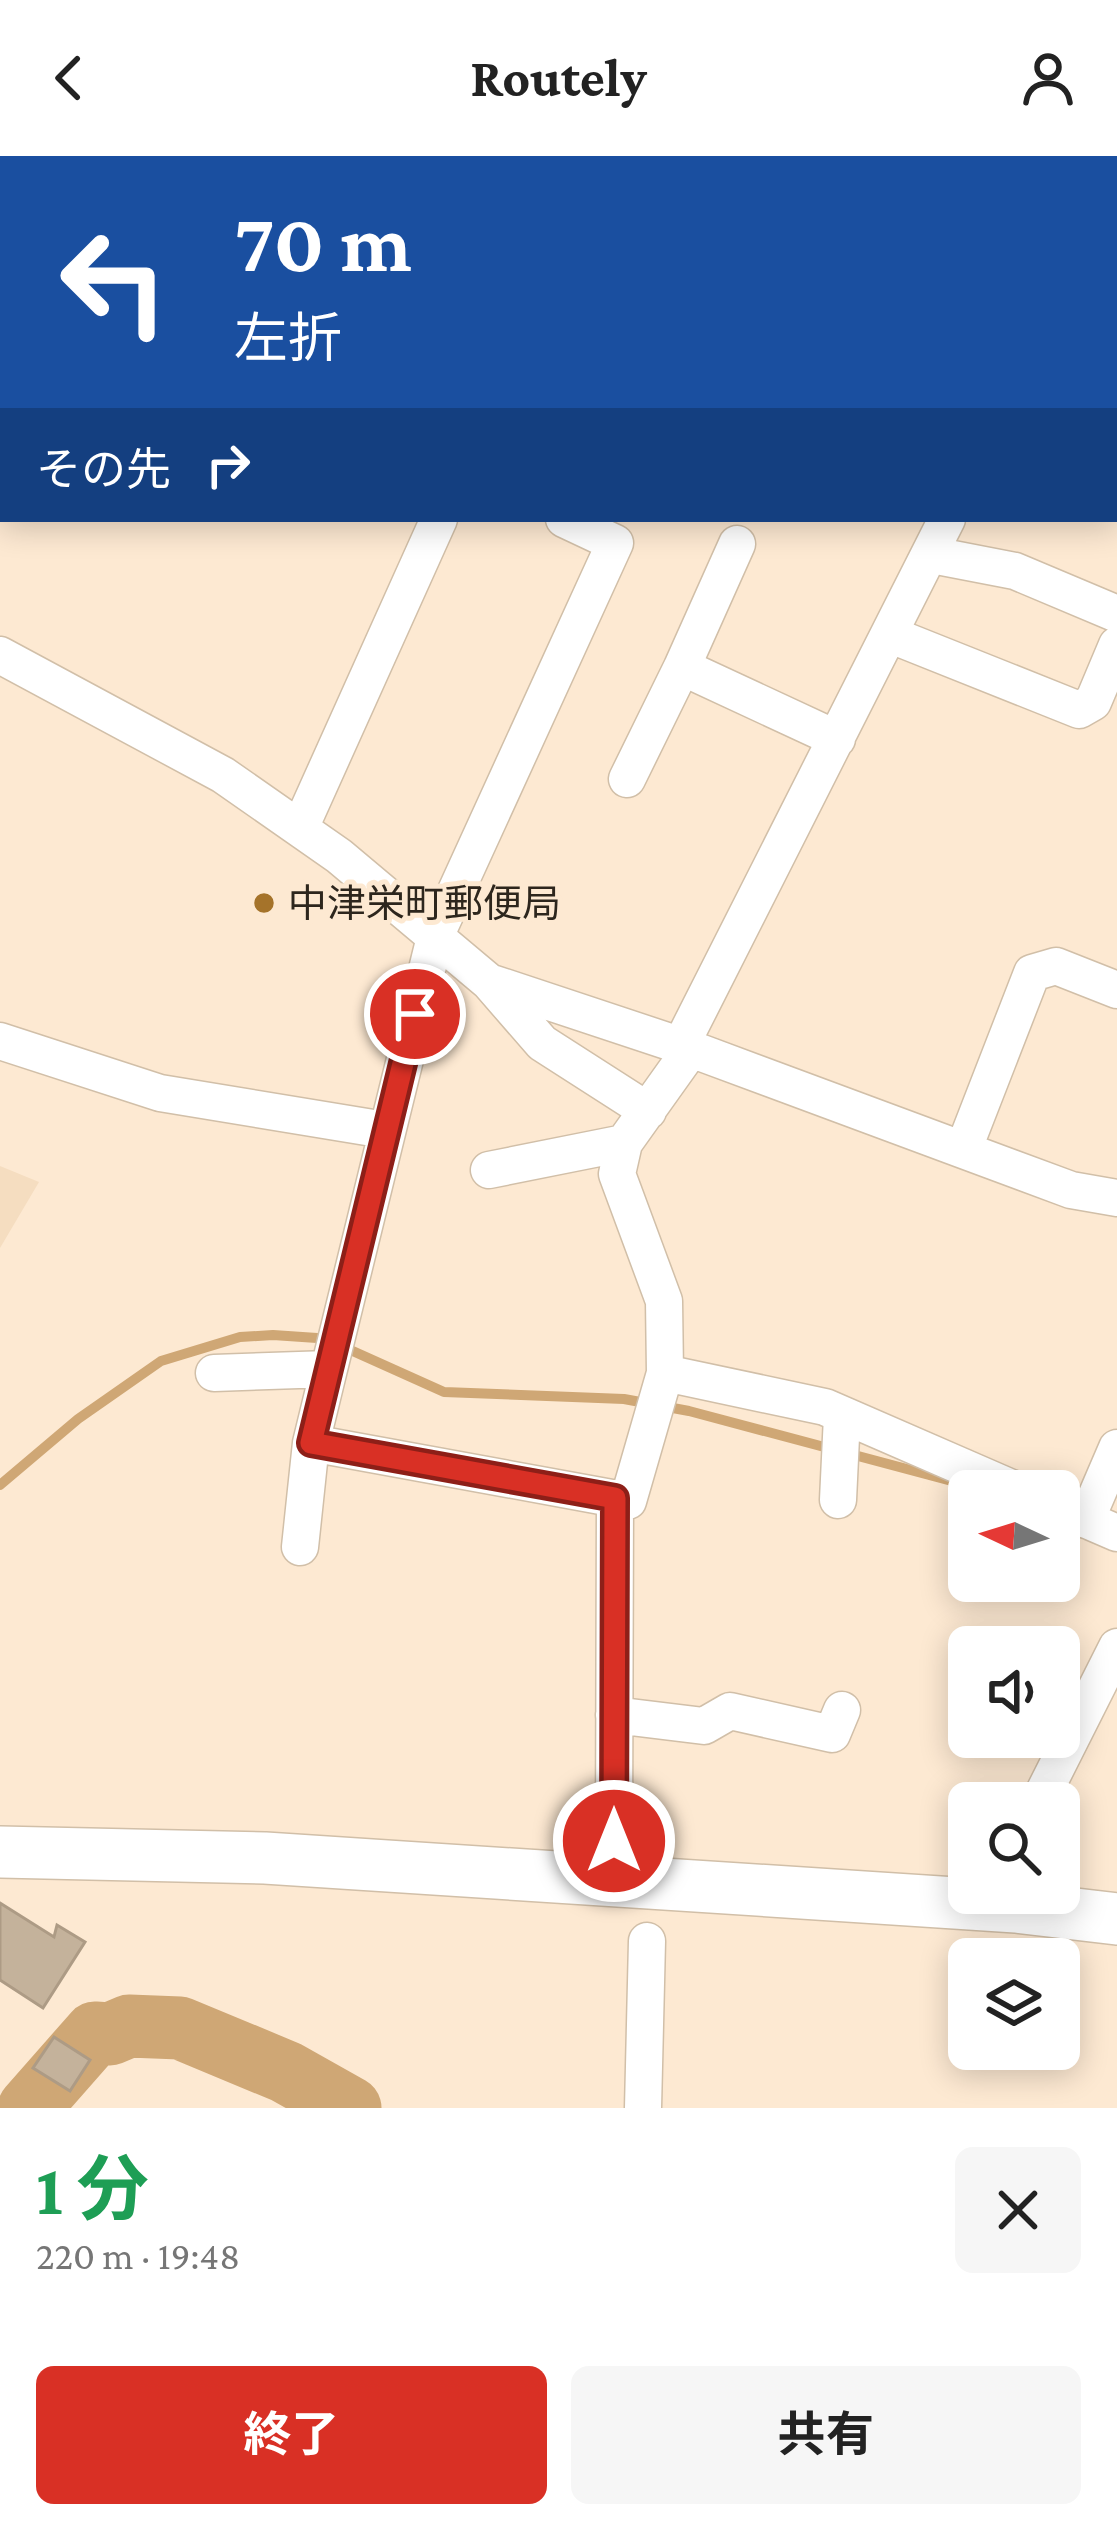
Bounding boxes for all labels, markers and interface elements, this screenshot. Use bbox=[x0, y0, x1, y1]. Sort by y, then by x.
icon: back bbox=[36, 45, 102, 111]
icon: person bbox=[1015, 45, 1081, 111]
text: Routely bbox=[470, 48, 647, 108]
text: 70 m bbox=[234, 196, 412, 289]
icon: left bbox=[36, 204, 192, 360]
text: 左折 bbox=[234, 309, 342, 369]
icon: right bbox=[195, 432, 261, 498]
text: その先 bbox=[36, 445, 171, 495]
place label: 中津栄町郵便局 bbox=[288, 882, 561, 925]
marker: 中津栄町郵便局 bbox=[251, 890, 277, 916]
pin bbox=[364, 963, 466, 1065]
icon: arrive bbox=[382, 981, 448, 1047]
north arrow bbox=[948, 1470, 1080, 1602]
map controls bbox=[948, 1470, 1080, 2070]
button: sound bbox=[948, 1626, 1080, 1758]
position arrow bbox=[551, 1778, 677, 1904]
button: search bbox=[948, 1782, 1080, 1914]
button: layers bbox=[948, 1938, 1080, 2070]
button: close bbox=[955, 2147, 1081, 2273]
text: 1 分 bbox=[36, 2149, 149, 2229]
text: 220 m · 19:48 bbox=[36, 2234, 240, 2277]
button: 終了 bbox=[36, 2366, 547, 2504]
button: 共有 bbox=[571, 2366, 1081, 2504]

